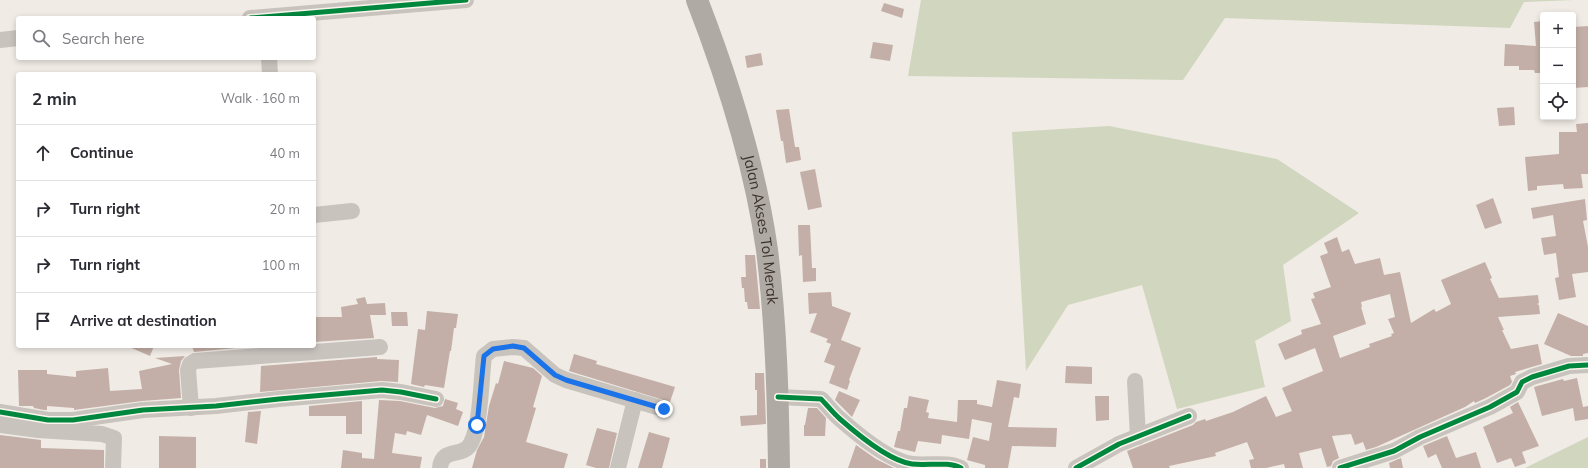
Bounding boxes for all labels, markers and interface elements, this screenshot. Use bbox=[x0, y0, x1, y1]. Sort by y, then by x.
map controls bbox=[1540, 12, 1576, 120]
button: + bbox=[1540, 12, 1576, 48]
search box bbox=[16, 16, 316, 60]
icon: search bbox=[30, 27, 52, 49]
text: Search here bbox=[62, 29, 144, 48]
button: − bbox=[1540, 48, 1576, 84]
button: locate bbox=[1540, 84, 1576, 120]
text: 2 min bbox=[32, 88, 77, 109]
text: Walk · 160 m bbox=[221, 90, 300, 106]
icon: ahead bbox=[32, 142, 54, 164]
text: Continue bbox=[70, 143, 133, 162]
text: 40 m bbox=[270, 145, 300, 161]
street label: Jalan Akses Tol Merak bbox=[739, 152, 783, 306]
icon: right bbox=[32, 198, 54, 220]
text: Turn right bbox=[70, 199, 140, 218]
text: 20 m bbox=[270, 201, 300, 217]
icon: right bbox=[32, 254, 54, 276]
text: Turn right bbox=[70, 255, 140, 274]
text: 100 m bbox=[262, 257, 300, 273]
icon: arrive bbox=[32, 310, 54, 332]
text: Arrive at destination bbox=[70, 311, 217, 330]
route end bbox=[655, 400, 673, 418]
route start bbox=[468, 416, 486, 434]

